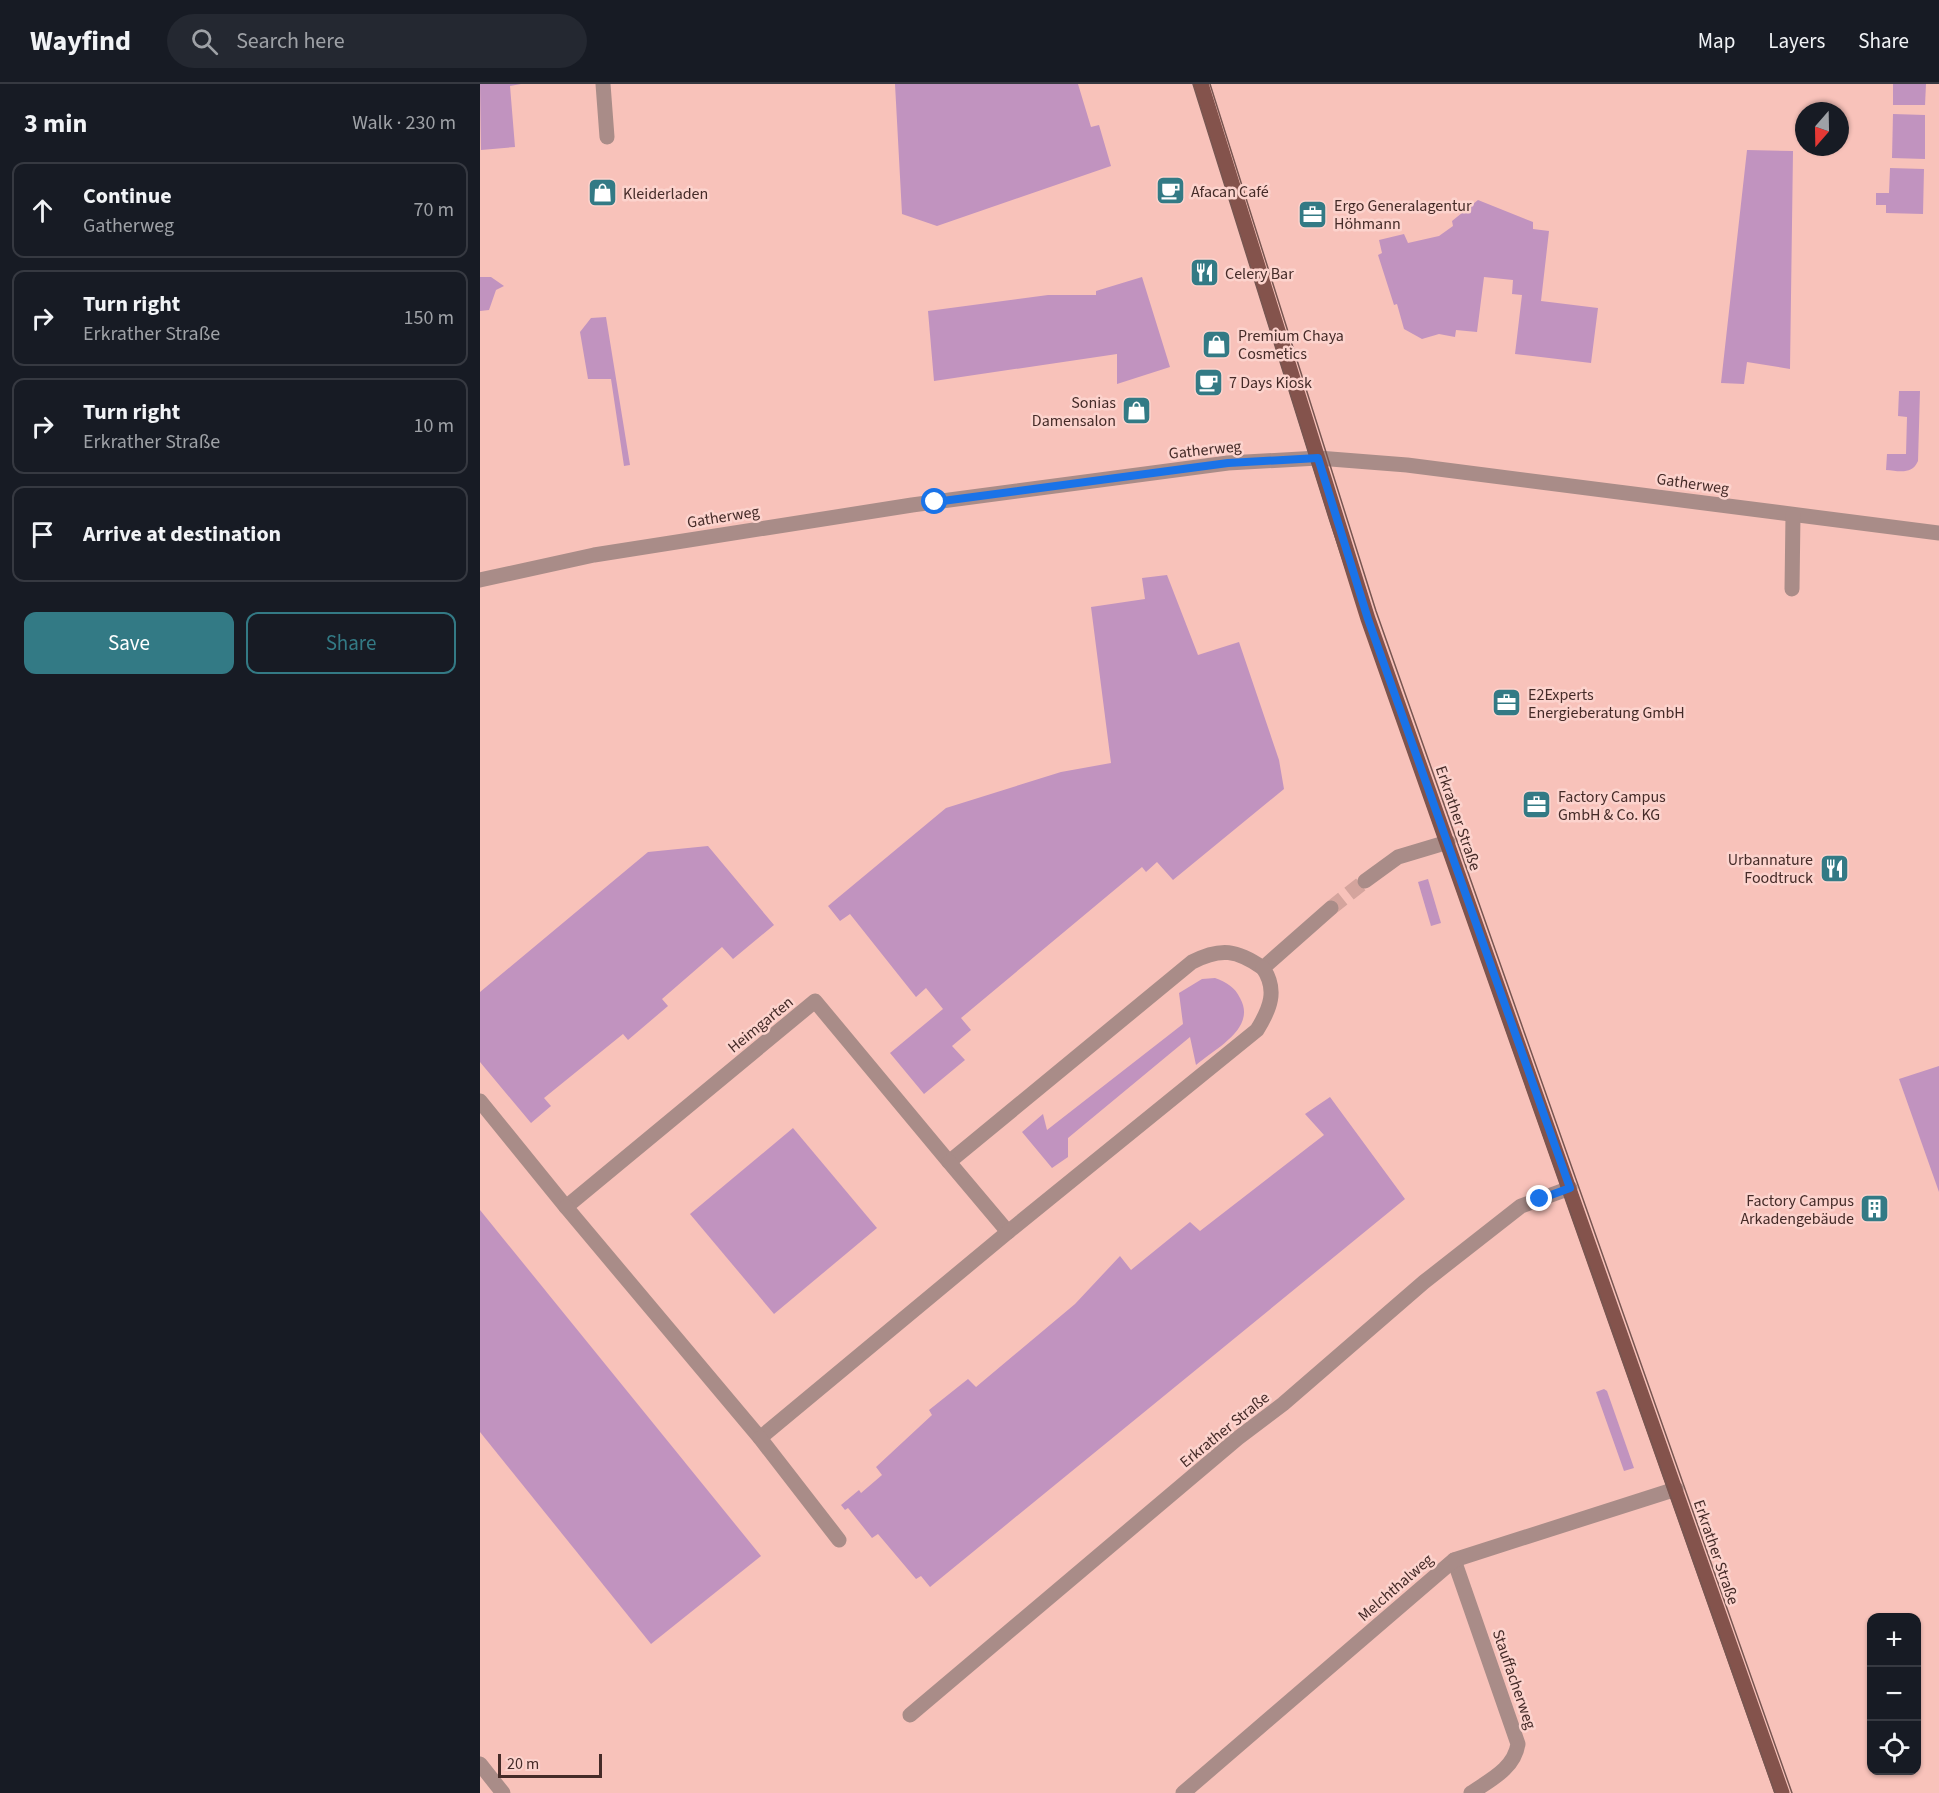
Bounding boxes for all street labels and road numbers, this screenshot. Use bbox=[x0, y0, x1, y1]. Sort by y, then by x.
street label: Gatherweg bbox=[1168, 435, 1243, 465]
street label: Gatherweg bbox=[1655, 468, 1730, 500]
street label: Gatherweg bbox=[685, 500, 761, 534]
street label: Erkrather Straße bbox=[1430, 763, 1486, 874]
street label: Heimgarten bbox=[723, 991, 798, 1058]
street label: Erkrather Straße bbox=[1175, 1387, 1274, 1473]
street label: Erkrather Straße bbox=[1688, 1497, 1744, 1608]
street label: Melchthalweg bbox=[1353, 1549, 1438, 1627]
street label: Stauffacherweg bbox=[1487, 1627, 1541, 1732]

